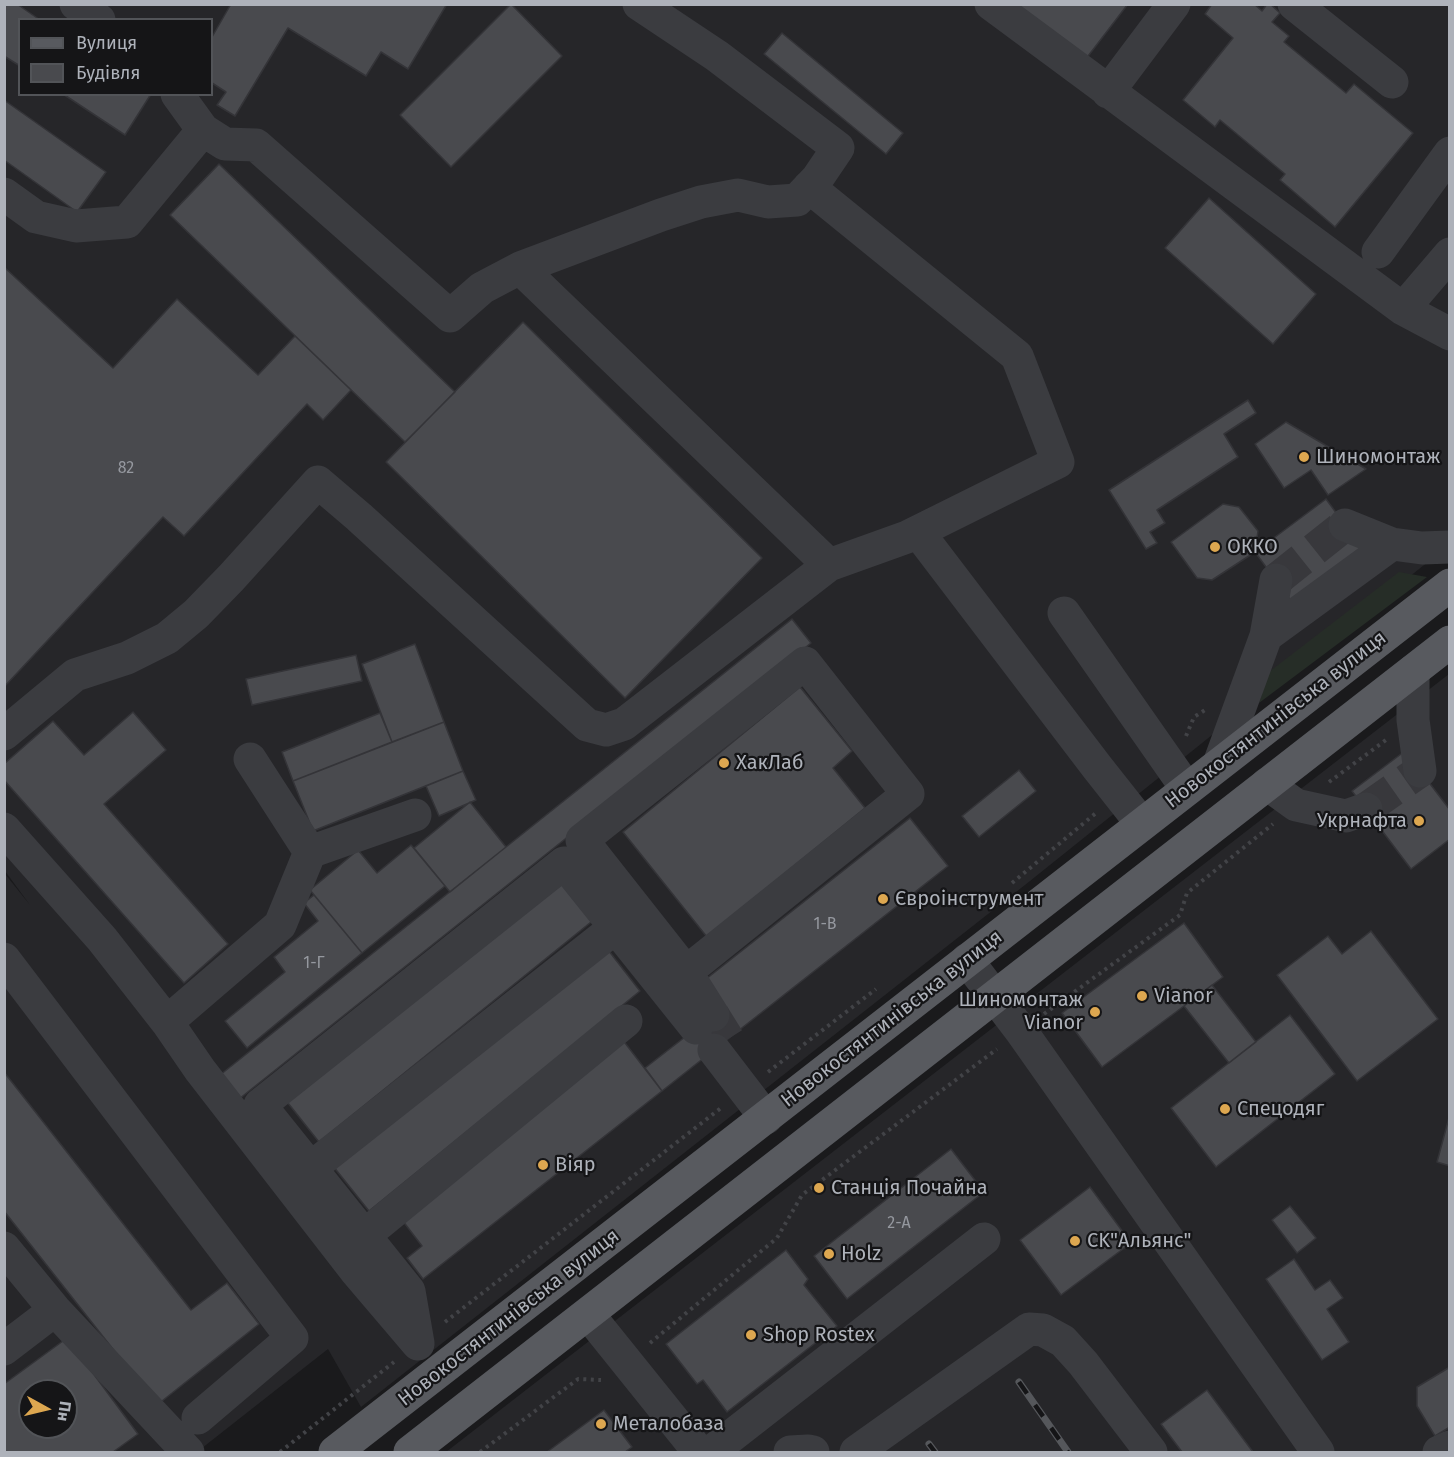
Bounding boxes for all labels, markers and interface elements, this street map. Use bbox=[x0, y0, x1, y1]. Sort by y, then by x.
legend bbox=[18, 18, 213, 96]
text: Вулиця bbox=[76, 32, 137, 54]
text: Будівля bbox=[76, 62, 140, 84]
place label: Шиномонтаж bbox=[1316, 445, 1440, 469]
marker: Шиномонтаж bbox=[1297, 450, 1311, 464]
house number: 82 bbox=[118, 459, 134, 479]
place label: ОККО bbox=[1227, 535, 1278, 559]
marker: ОККО bbox=[1208, 540, 1222, 554]
street label: Новокостянтинівська вулиця bbox=[1161, 626, 1391, 814]
place label: ХакЛаб bbox=[736, 751, 804, 775]
marker: ХакЛаб bbox=[717, 756, 731, 770]
place label: Укрнафта bbox=[1317, 809, 1407, 833]
marker: Укрнафта bbox=[1412, 814, 1426, 828]
place label: Євроiнструмент bbox=[895, 887, 1044, 911]
marker: Євроiнструмент bbox=[876, 892, 890, 906]
house number: 1-В bbox=[813, 915, 837, 935]
street label: Новокостянтинівська вулиця bbox=[777, 925, 1007, 1113]
house number: 1-Г bbox=[303, 954, 325, 974]
place label: Vianor bbox=[1154, 984, 1213, 1008]
place label: Шиномонтаж Vianor bbox=[959, 988, 1083, 1035]
marker: Vianor bbox=[1135, 989, 1149, 1003]
marker: Шиномонтаж Vianor bbox=[1088, 1005, 1102, 1019]
place label: Спецодяг bbox=[1237, 1097, 1324, 1121]
marker: Спецодяг bbox=[1218, 1102, 1232, 1116]
place label: Віяр bbox=[555, 1153, 596, 1177]
marker: Віяр bbox=[536, 1158, 550, 1172]
place label: Станція Почайна bbox=[831, 1176, 988, 1200]
marker: Станція Почайна bbox=[812, 1181, 826, 1195]
house number: 2-А bbox=[887, 1214, 911, 1234]
street label: Новокостянтинівська вулиця bbox=[394, 1224, 624, 1412]
place label: CK"Альянс" bbox=[1087, 1229, 1192, 1253]
marker: CK"Альянс" bbox=[1068, 1234, 1082, 1248]
place label: Holz bbox=[841, 1242, 881, 1266]
marker: Holz bbox=[822, 1247, 836, 1261]
place label: Shop Rostex bbox=[763, 1323, 875, 1347]
marker: Shop Rostex bbox=[744, 1328, 758, 1342]
north arrow bbox=[18, 1379, 78, 1439]
text: Пн bbox=[54, 1400, 75, 1423]
place label: Металобаза bbox=[613, 1412, 724, 1436]
marker: Металобаза bbox=[594, 1417, 608, 1431]

